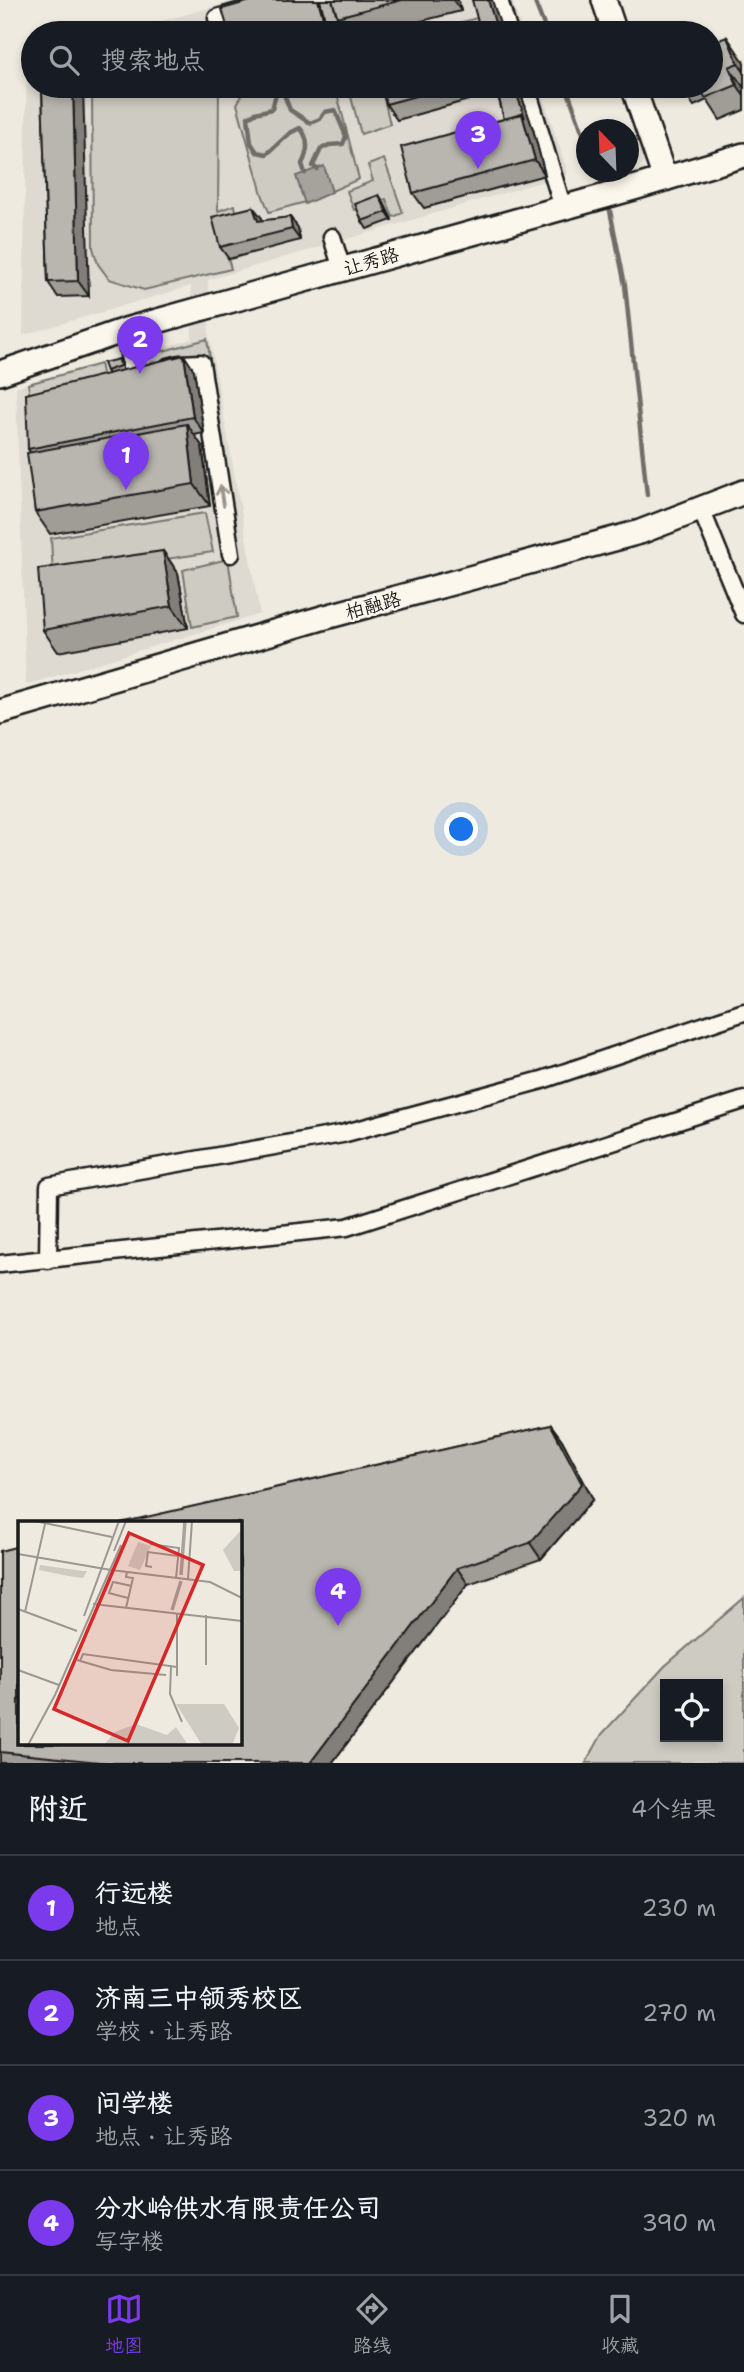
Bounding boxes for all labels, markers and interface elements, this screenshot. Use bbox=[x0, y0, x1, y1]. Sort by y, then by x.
search box bbox=[21, 21, 723, 98]
icon: search bbox=[45, 41, 83, 79]
text: 搜索地点 bbox=[101, 42, 205, 77]
pin: 3 bbox=[455, 111, 501, 169]
north arrow bbox=[576, 119, 639, 182]
street label: 让秀路 bbox=[340, 242, 402, 281]
pin: 2 bbox=[117, 316, 163, 374]
pin: 1 bbox=[103, 432, 149, 490]
one-way arrow bbox=[216, 485, 229, 508]
street label: 柏融路 bbox=[342, 586, 404, 625]
your location bbox=[444, 812, 478, 846]
inset map bbox=[18, 1521, 242, 1745]
pin: 4 bbox=[315, 1568, 361, 1626]
map controls bbox=[660, 1679, 723, 1742]
button: locate bbox=[660, 1679, 723, 1742]
text: 附近 bbox=[28, 1788, 88, 1829]
text: 4个结果 bbox=[631, 1794, 716, 1824]
text: 行远楼 bbox=[95, 1875, 173, 1910]
text: 1 bbox=[46, 1893, 56, 1923]
text: 230 m bbox=[642, 1893, 716, 1923]
text: 地点 bbox=[95, 1911, 141, 1941]
text: 济南三中领秀校区 bbox=[95, 1980, 303, 2015]
text: 2 bbox=[43, 1998, 59, 2028]
text: 270 m bbox=[642, 1998, 716, 2028]
text: 学校 · 让秀路 bbox=[95, 2016, 232, 2046]
text: 问学楼 bbox=[95, 2085, 173, 2120]
text: 3 bbox=[43, 2103, 59, 2133]
text: 320 m bbox=[642, 2103, 716, 2133]
text: 地点 · 让秀路 bbox=[95, 2121, 232, 2151]
text: 分水岭供水有限责任公司 bbox=[95, 2190, 381, 2225]
text: 4 bbox=[43, 2208, 59, 2238]
text: 390 m bbox=[642, 2208, 716, 2238]
text: 写字楼 bbox=[95, 2226, 164, 2256]
tab: 地图 bbox=[105, 2290, 143, 2358]
tab: 路线 bbox=[353, 2290, 391, 2358]
tab: 收藏 bbox=[601, 2290, 639, 2358]

